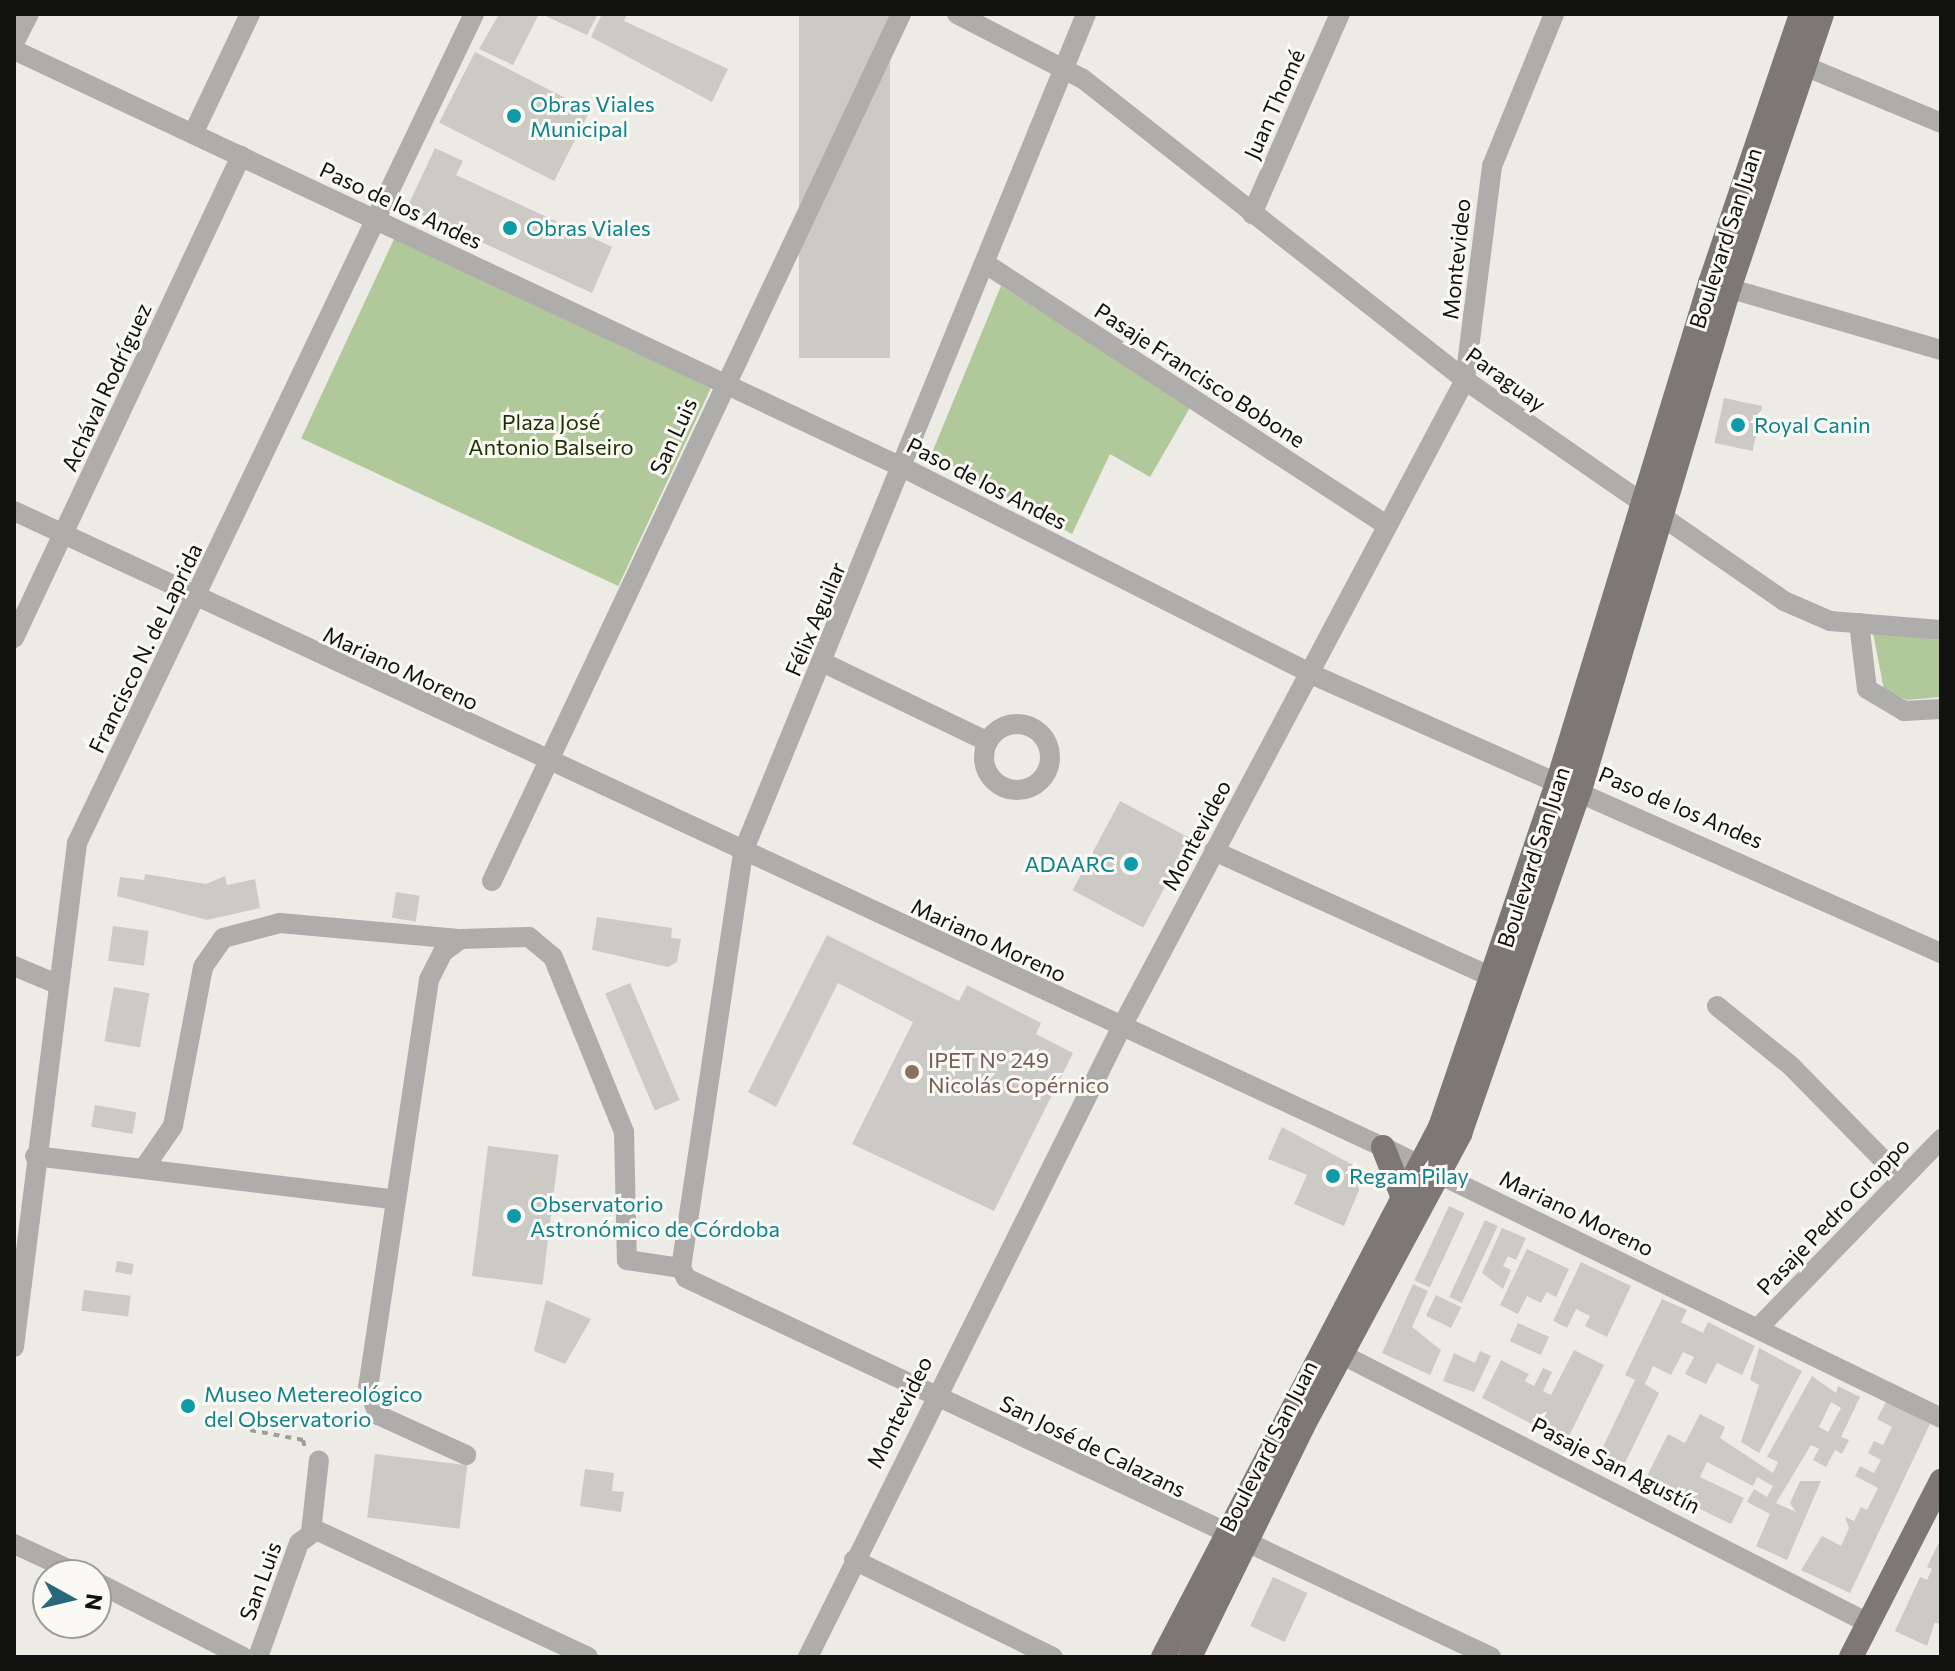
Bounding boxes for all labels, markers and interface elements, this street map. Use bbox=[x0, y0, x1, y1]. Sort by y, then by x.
street label: Juan Thomé bbox=[1238, 45, 1310, 163]
place label: Obras Viales Municipal bbox=[530, 90, 655, 142]
marker: Obras Viales Municipal bbox=[505, 107, 523, 125]
street label: Boulevard San Juan bbox=[1683, 144, 1767, 332]
street label: Paso de los Andes bbox=[316, 156, 486, 254]
street label: Montevideo bbox=[1437, 197, 1475, 321]
place label: Obras Viales bbox=[526, 215, 651, 241]
marker: Obras Viales bbox=[501, 219, 519, 237]
street label: Pasaje Francisco Bobone bbox=[1090, 297, 1310, 453]
street label: Achával Rodríguez bbox=[55, 299, 157, 475]
street label: Paraguay bbox=[1461, 341, 1551, 417]
street label: San Luis bbox=[644, 393, 702, 479]
park label: Plaza José Antonio Balseiro bbox=[468, 408, 634, 460]
place label: Royal Canin bbox=[1754, 412, 1871, 438]
marker: Royal Canin bbox=[1729, 416, 1747, 434]
street label: Paso de los Andes bbox=[903, 431, 1071, 535]
street label: Francisco N. de Laprida bbox=[83, 539, 207, 757]
street label: Félix Aguilar bbox=[779, 558, 851, 680]
street label: Mariano Moreno bbox=[319, 620, 483, 716]
street label: Paso de los Andes bbox=[1595, 760, 1767, 854]
street label: Boulevard San Juan bbox=[1491, 763, 1575, 951]
street label: Montevideo bbox=[1156, 775, 1236, 895]
place label: ADAARC bbox=[1024, 851, 1115, 877]
marker: ADAARC bbox=[1122, 855, 1140, 873]
street label: Mariano Moreno bbox=[907, 892, 1071, 988]
place label: IPET N° 249 Nicolás Copérnico bbox=[928, 1046, 1109, 1098]
marker: IPET N° 249 Nicolás Copérnico bbox=[903, 1063, 921, 1081]
street label: Pasaje Pedro Groppo bbox=[1751, 1132, 1915, 1300]
place label: Regam Pilay bbox=[1349, 1163, 1469, 1189]
street label: Mariano Moreno bbox=[1496, 1164, 1658, 1262]
marker: Regam Pilay bbox=[1324, 1167, 1342, 1185]
place label: Observatorio Astronómico de Córdoba bbox=[530, 1190, 780, 1242]
marker: Observatorio Astronómico de Córdoba bbox=[505, 1207, 523, 1225]
street label: Montevideo bbox=[861, 1352, 937, 1472]
street label: Boulevard San Juan bbox=[1213, 1356, 1323, 1536]
place label: Museo Metereológico del Observatorio bbox=[204, 1380, 423, 1432]
street label: San José de Calazans bbox=[996, 1390, 1190, 1502]
marker: Museo Metereológico del Observatorio bbox=[179, 1397, 197, 1415]
street label: Pasaje San Agustín bbox=[1527, 1411, 1705, 1519]
street label: San Luis bbox=[234, 1538, 286, 1624]
north arrow bbox=[32, 1559, 112, 1639]
text: N bbox=[80, 1592, 109, 1612]

